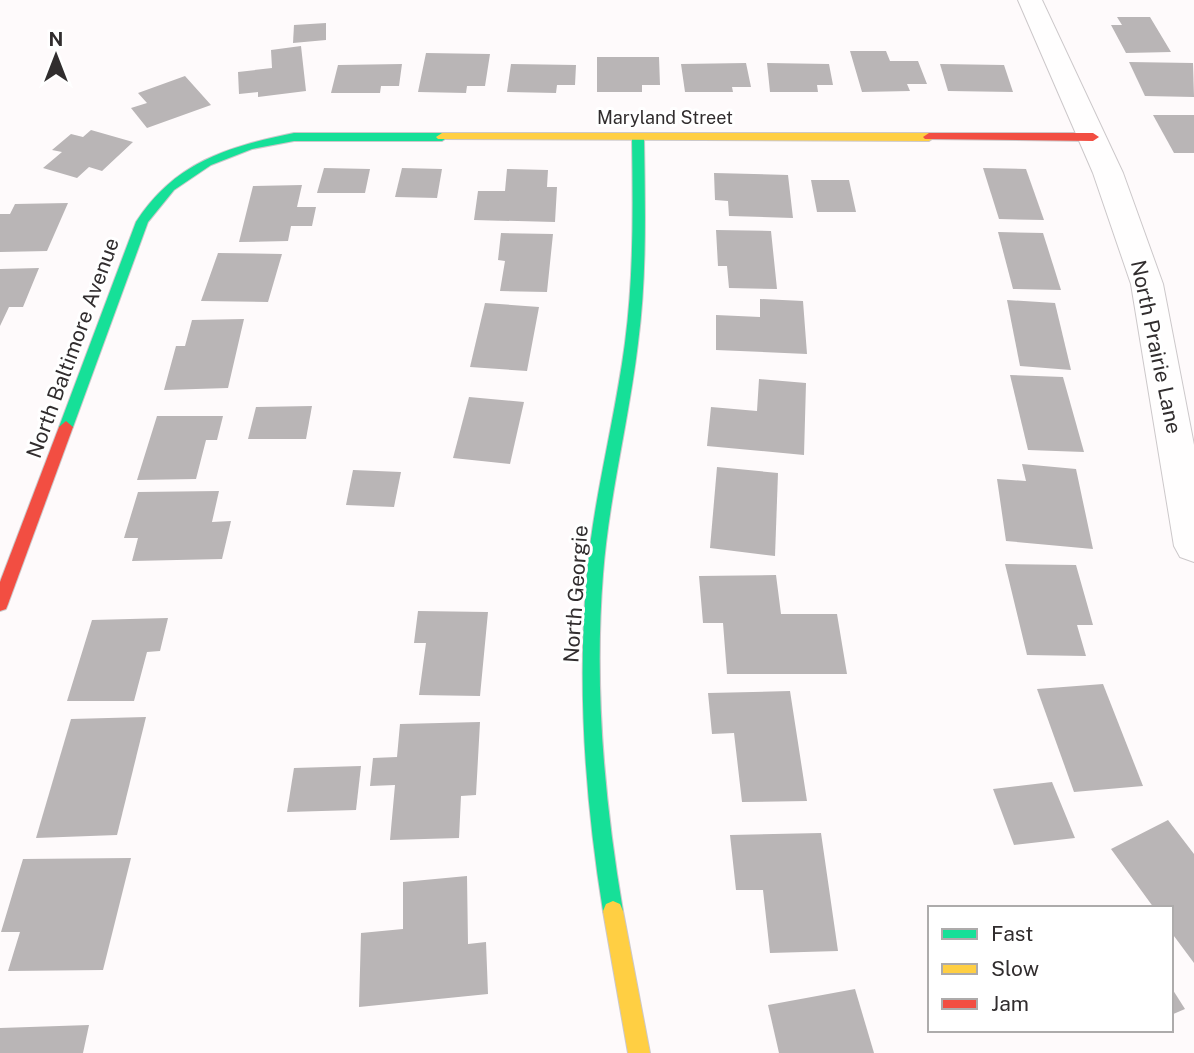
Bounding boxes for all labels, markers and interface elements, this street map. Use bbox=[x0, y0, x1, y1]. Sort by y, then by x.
north arrow bbox=[21, 21, 91, 91]
text: N bbox=[49, 28, 63, 50]
street label: Maryland Street bbox=[597, 107, 733, 128]
street label: North Baltimore Avenue bbox=[21, 234, 124, 461]
street label: North Prairie Lane bbox=[1126, 258, 1187, 436]
street label: North Georgie bbox=[558, 524, 593, 664]
legend bbox=[928, 906, 1173, 1032]
text: Fast bbox=[991, 921, 1033, 946]
text: Slow bbox=[991, 956, 1039, 981]
text: Jam bbox=[991, 991, 1029, 1016]

